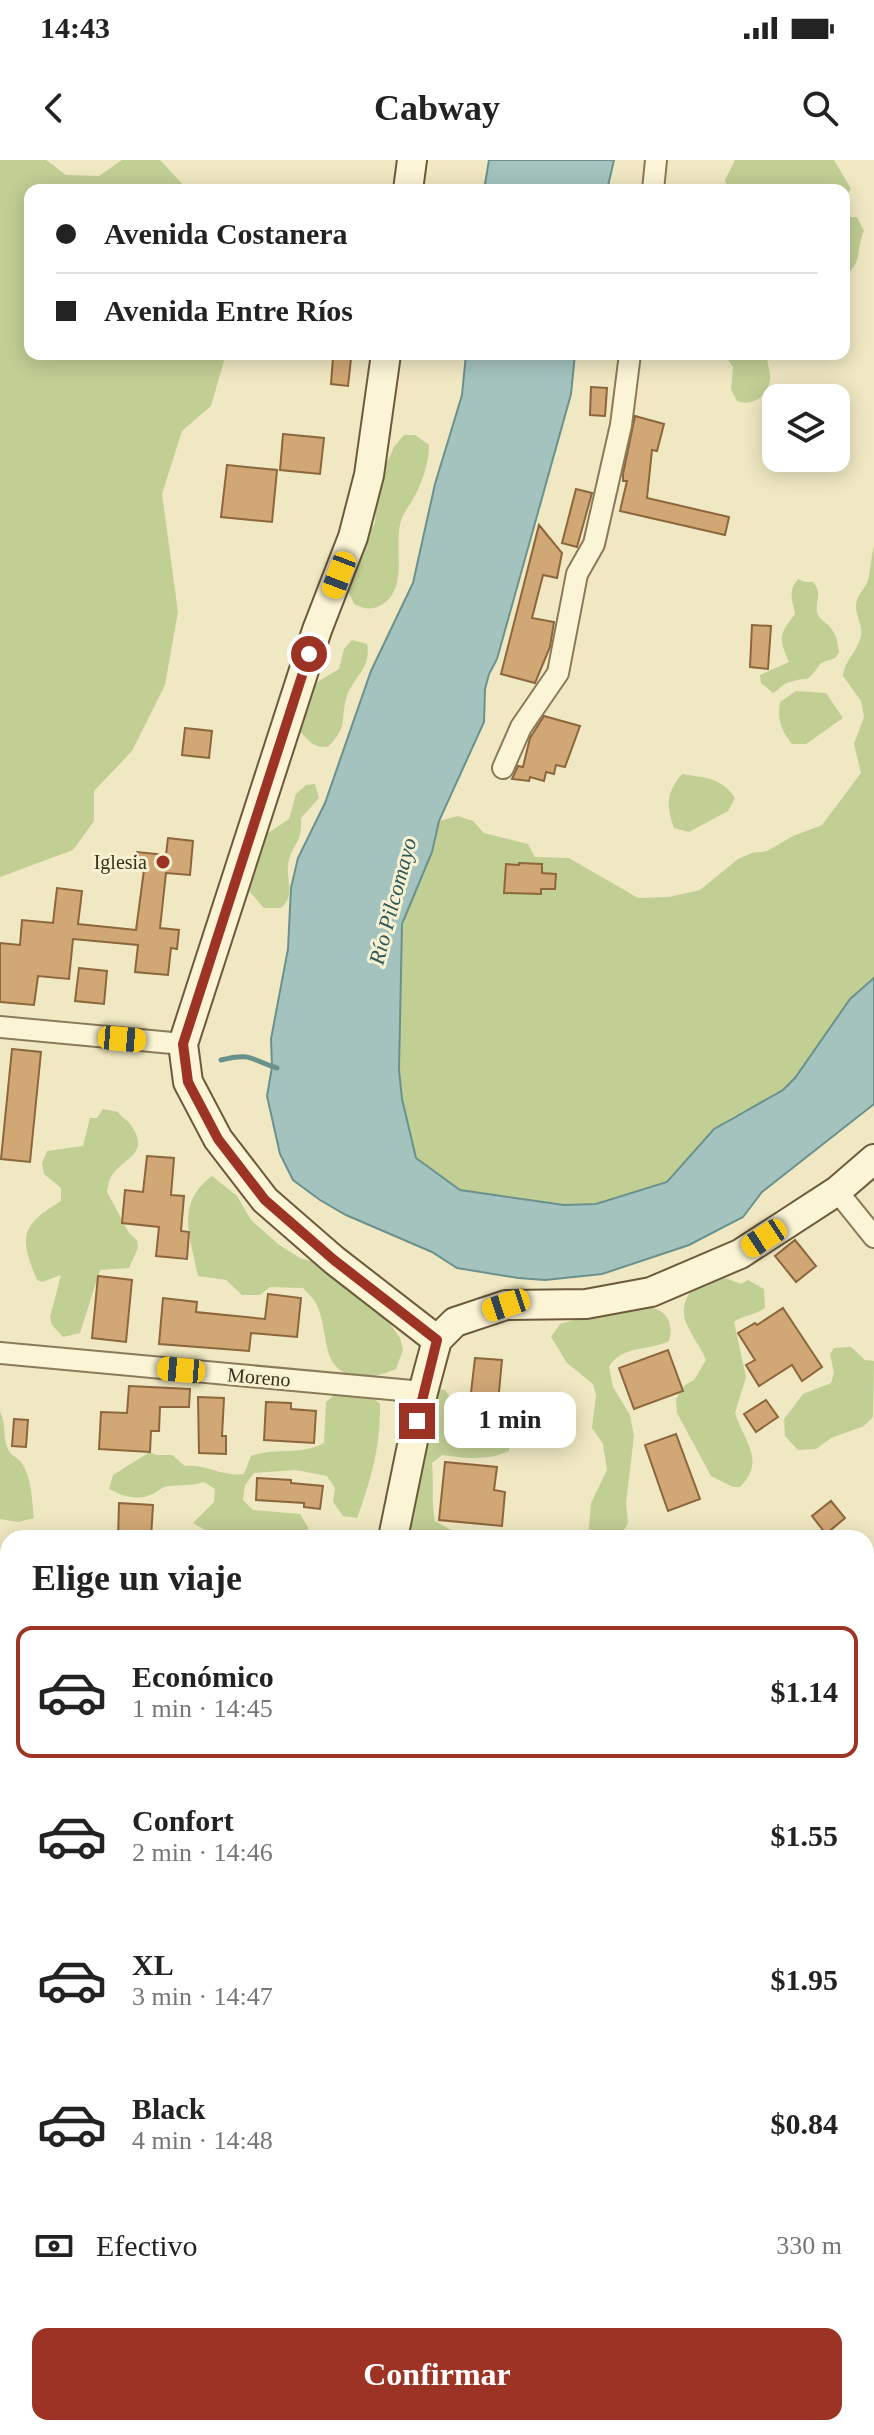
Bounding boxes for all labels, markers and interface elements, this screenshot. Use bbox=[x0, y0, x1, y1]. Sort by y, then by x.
text: 14:43 bbox=[40, 11, 110, 44]
icon: back bbox=[32, 86, 76, 130]
icon: search bbox=[798, 86, 842, 130]
text: Cabway bbox=[374, 88, 500, 128]
text: Avenida Costanera bbox=[104, 217, 348, 250]
text: Avenida Entre Ríos bbox=[104, 294, 353, 327]
map controls bbox=[762, 384, 850, 472]
button: layers bbox=[762, 384, 850, 472]
car bbox=[319, 548, 359, 602]
route start bbox=[291, 636, 327, 672]
water label: Río Pilcomayo bbox=[363, 835, 421, 968]
place label: Iglesia bbox=[94, 851, 147, 874]
marker: Iglesia bbox=[154, 853, 172, 871]
car bbox=[97, 1025, 147, 1053]
car bbox=[737, 1215, 791, 1261]
car bbox=[479, 1286, 533, 1324]
car bbox=[156, 1356, 206, 1384]
street label: Moreno bbox=[226, 1363, 292, 1391]
callout: 1 min bbox=[445, 1393, 577, 1449]
route end bbox=[399, 1403, 435, 1439]
text: 1 min bbox=[479, 1405, 541, 1434]
text: Elige un viaje bbox=[32, 1558, 242, 1598]
icon: car bbox=[36, 1656, 108, 1728]
text: Económico bbox=[132, 1660, 274, 1693]
text: $1.14 bbox=[771, 1675, 838, 1708]
text: 1 min · 14:45 bbox=[132, 1694, 273, 1723]
icon: car bbox=[36, 1800, 108, 1872]
text: Confort bbox=[132, 1804, 234, 1837]
text: $1.55 bbox=[771, 1819, 838, 1852]
text: 2 min · 14:46 bbox=[132, 1838, 273, 1867]
icon: car bbox=[36, 1944, 108, 2016]
text: XL bbox=[132, 1948, 174, 1981]
text: $1.95 bbox=[771, 1963, 838, 1996]
text: 3 min · 14:47 bbox=[132, 1982, 273, 2011]
icon: car bbox=[36, 2088, 108, 2160]
text: Black bbox=[132, 2092, 205, 2125]
text: $0.84 bbox=[771, 2107, 838, 2140]
text: 4 min · 14:48 bbox=[132, 2126, 273, 2155]
icon: cash bbox=[32, 2224, 76, 2268]
text: Efectivo bbox=[96, 2229, 198, 2262]
text: 330 m bbox=[776, 2231, 842, 2260]
button: Confirmar bbox=[32, 2328, 842, 2420]

